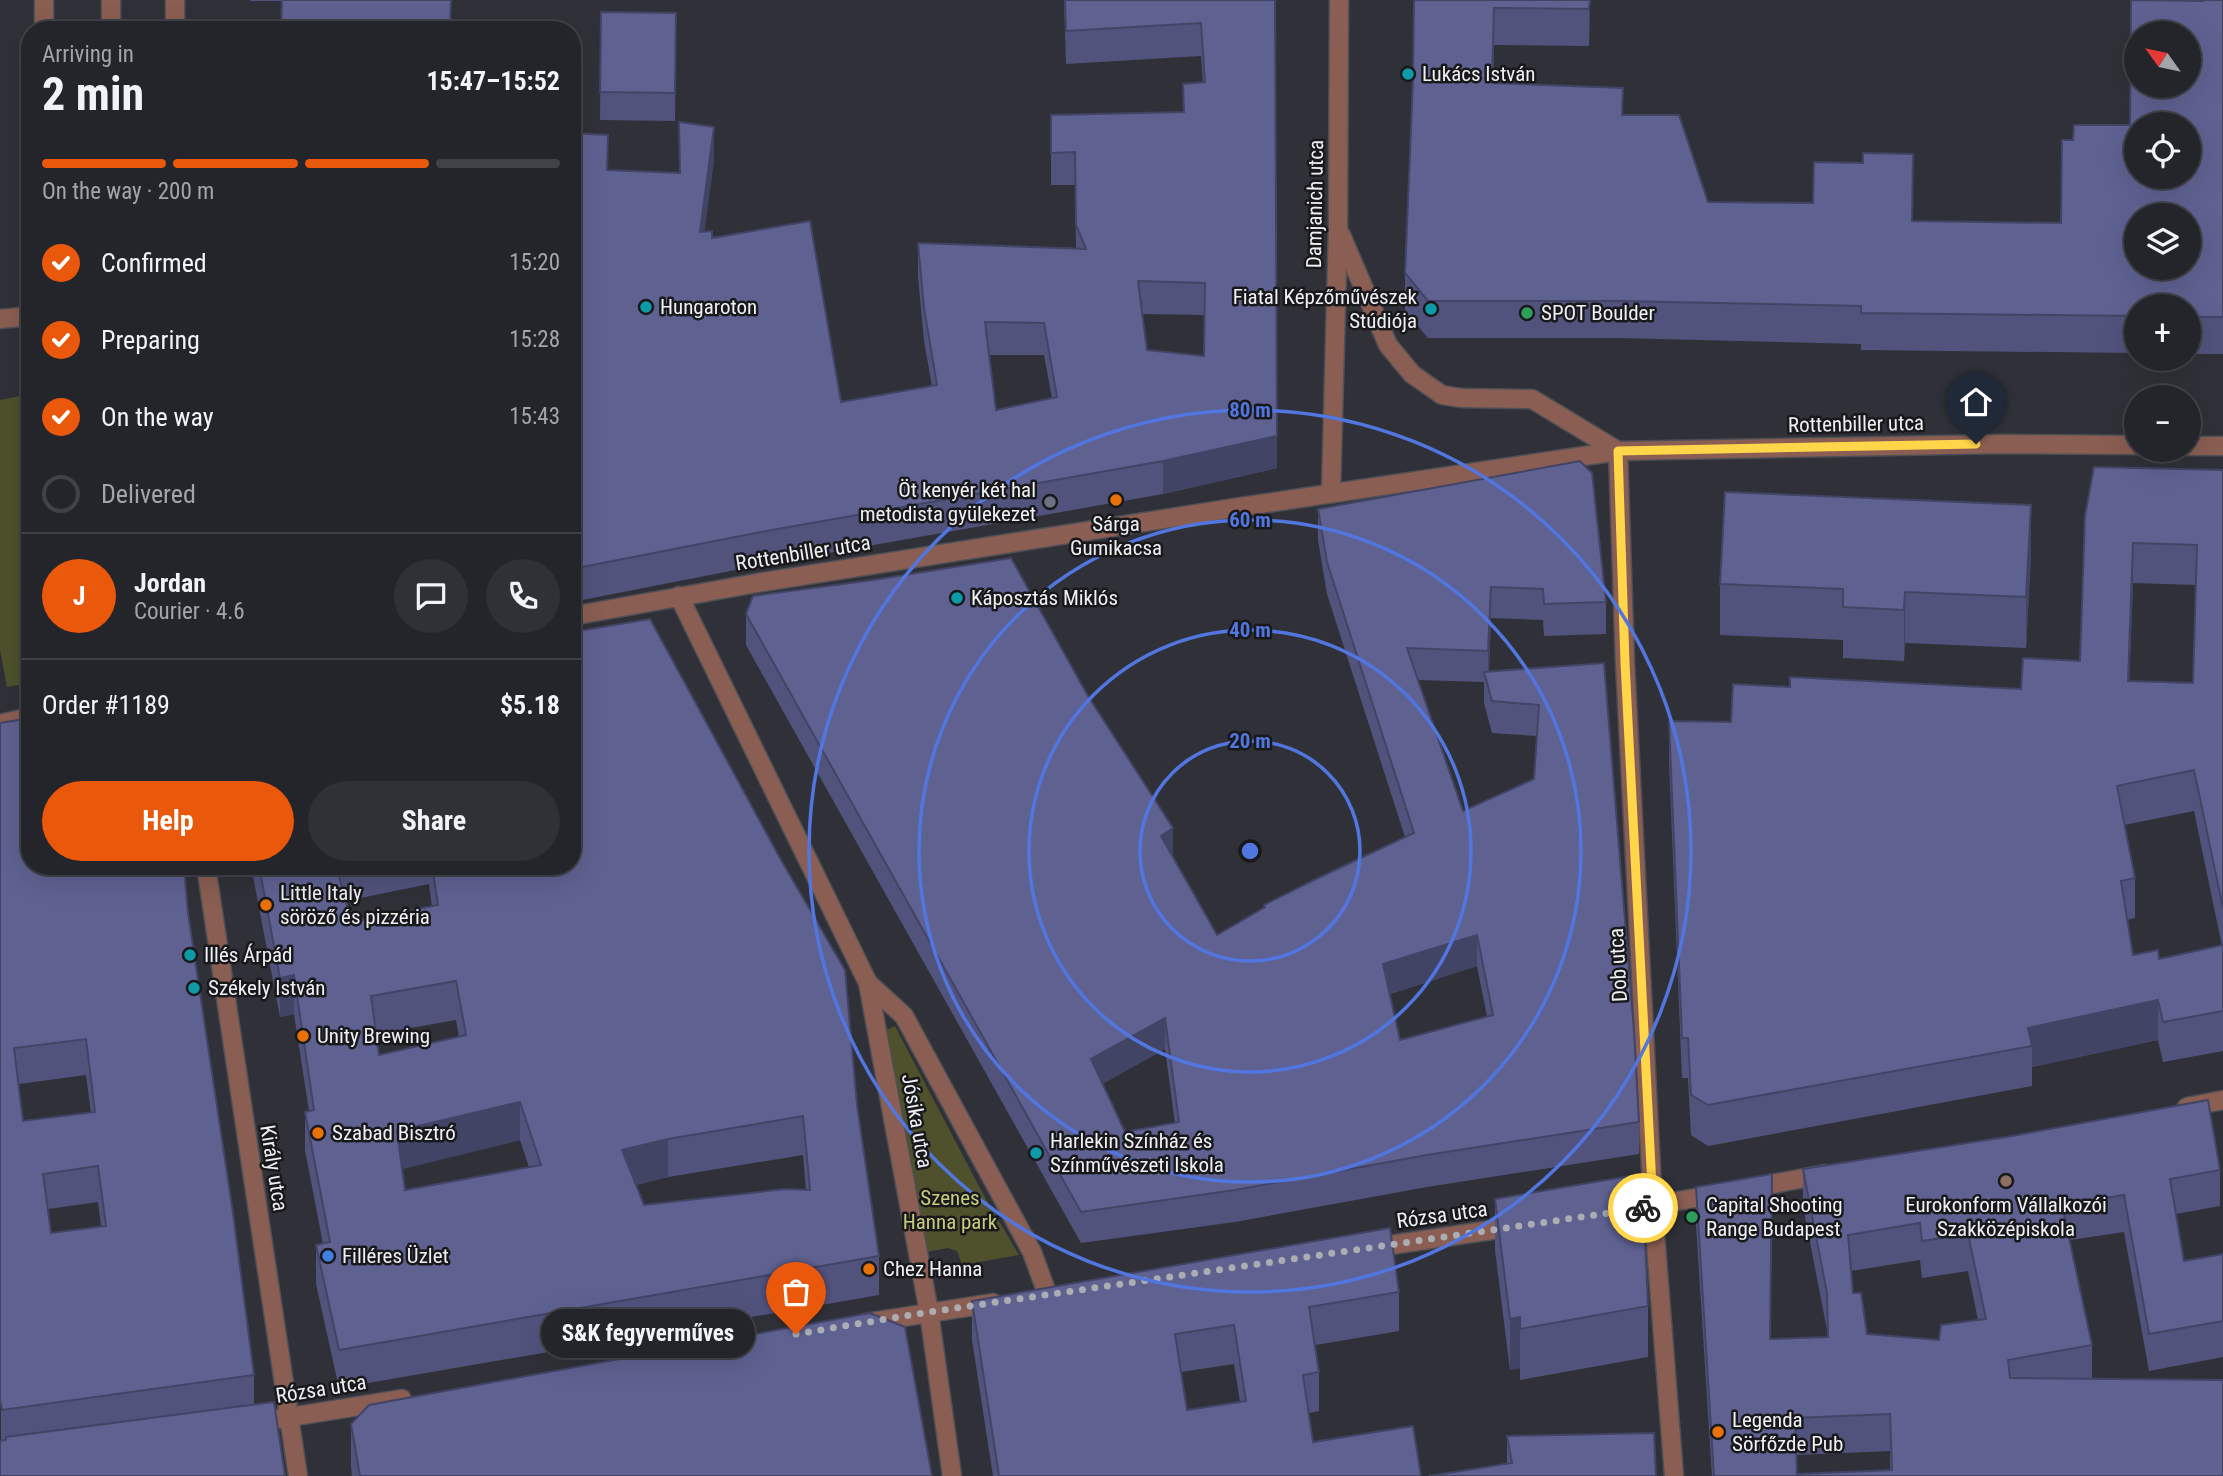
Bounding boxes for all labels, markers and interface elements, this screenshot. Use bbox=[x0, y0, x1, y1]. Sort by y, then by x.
north arrow bbox=[2124, 21, 2202, 98]
map controls bbox=[2124, 21, 2201, 462]
text: Arriving in bbox=[42, 41, 134, 68]
place label: Lukács István bbox=[1422, 62, 1535, 86]
text: 15:47–15:52 bbox=[426, 66, 560, 96]
marker: Lukács István bbox=[1400, 66, 1416, 82]
text: 2 min bbox=[42, 67, 144, 121]
button: locate bbox=[2124, 112, 2201, 189]
street label: Damjanich utca bbox=[1302, 140, 1328, 268]
text: On the way · 200 m bbox=[42, 178, 214, 205]
button: layers bbox=[2124, 203, 2201, 280]
icon: check bbox=[42, 244, 80, 282]
text: Confirmed bbox=[101, 248, 207, 278]
text: 15:20 bbox=[509, 249, 560, 276]
place label: Fiatal Képzőművészek Stúdiója bbox=[1233, 285, 1418, 333]
button: + bbox=[2124, 294, 2201, 371]
place label: Hungaroton bbox=[660, 295, 757, 319]
marker: Hungaroton bbox=[638, 299, 654, 315]
marker: Fiatal Képzőművészek Stúdiója bbox=[1423, 301, 1439, 317]
place label: SPOT Boulder bbox=[1541, 301, 1655, 325]
marker: SPOT Boulder bbox=[1519, 305, 1535, 321]
icon: check bbox=[42, 321, 80, 359]
text: Preparing bbox=[101, 325, 200, 355]
text: 15:28 bbox=[509, 326, 560, 353]
pin bbox=[1946, 372, 2006, 444]
icon: home bbox=[1957, 383, 1995, 421]
button: − bbox=[2124, 385, 2201, 462]
icon: check bbox=[42, 398, 80, 436]
text: 80 m bbox=[1229, 398, 1271, 422]
text: On the way bbox=[101, 402, 214, 432]
text: 15:43 bbox=[509, 403, 560, 430]
street label: Rottenbiller utca bbox=[1788, 411, 1924, 437]
place label: Öt kenyér két hal metodista gyülekezet bbox=[860, 478, 1036, 526]
text: Delivered bbox=[101, 479, 196, 509]
marker: Sárga Gumikacsa bbox=[1108, 492, 1124, 508]
marker: Öt kenyér két hal metodista gyülekezet bbox=[1042, 494, 1058, 510]
text: 60 m bbox=[1229, 508, 1271, 532]
place label: Sárga Gumikacsa bbox=[1070, 512, 1162, 560]
street label: Rottenbiller utca bbox=[734, 530, 872, 576]
button: chat bbox=[394, 559, 468, 633]
button: phone bbox=[486, 559, 560, 633]
text: Jordan bbox=[134, 568, 206, 598]
text: J bbox=[73, 581, 85, 611]
place label: Káposztás Miklós bbox=[971, 586, 1118, 610]
marker: Káposztás Miklós bbox=[949, 590, 965, 606]
text: Courier · 4.6 bbox=[134, 598, 245, 625]
text: 40 m bbox=[1229, 618, 1271, 642]
text: Order #1189 bbox=[42, 690, 170, 720]
text: $5.18 bbox=[500, 690, 560, 720]
text: 20 m bbox=[1229, 729, 1271, 753]
button: Help bbox=[42, 781, 294, 861]
button: Share bbox=[308, 781, 560, 861]
centre of rings bbox=[1238, 839, 1262, 863]
place label: Little Italy söröző és pizzéria bbox=[280, 881, 430, 929]
marker: Little Italy söröző és pizzéria bbox=[258, 897, 274, 913]
street label: Dob utca bbox=[1604, 928, 1632, 1002]
place label: Illés Árpád bbox=[204, 943, 292, 967]
marker: Illés Árpád bbox=[182, 947, 198, 963]
place label: Székely István bbox=[208, 976, 325, 1000]
marker: Székely István bbox=[186, 980, 202, 996]
place label: Unity Brewing bbox=[317, 1024, 430, 1048]
marker: Unity Brewing bbox=[295, 1028, 311, 1044]
street label: Jósika utca bbox=[897, 1072, 937, 1170]
place label: Szabad Bisztró bbox=[332, 1121, 456, 1145]
street label: Király utca bbox=[255, 1123, 293, 1213]
marker: Szabad Bisztró bbox=[310, 1125, 326, 1141]
place label: Harlekin Színház és Színművészeti Iskola bbox=[1050, 1129, 1224, 1177]
marker: Harlekin Színház és Színművészeti Iskola bbox=[1028, 1145, 1044, 1161]
courier bbox=[1608, 1173, 1678, 1243]
marker: Eurokonform Vállalkozói Szakközépiskola bbox=[1998, 1173, 2014, 1189]
park label: Szenes Hanna park bbox=[903, 1186, 998, 1234]
icon: bike bbox=[1624, 1189, 1662, 1227]
place label: Capital Shooting Range Budapest bbox=[1706, 1193, 1843, 1241]
place label: Eurokonform Vállalkozói Szakközépiskola bbox=[1905, 1193, 2107, 1241]
street label: Rózsa utca bbox=[1395, 1197, 1489, 1233]
marker: Capital Shooting Range Budapest bbox=[1684, 1209, 1700, 1225]
place label: Filléres Üzlet bbox=[342, 1244, 449, 1268]
marker: Filléres Üzlet bbox=[320, 1248, 336, 1264]
place label: Chez Hanna bbox=[883, 1257, 982, 1281]
marker: Chez Hanna bbox=[861, 1261, 877, 1277]
pin bbox=[766, 1262, 826, 1334]
icon: bag bbox=[777, 1273, 815, 1311]
callout: S&K fegyverműves bbox=[540, 1310, 754, 1358]
text: S&K fegyverműves bbox=[562, 1320, 734, 1347]
street label: Rózsa utca bbox=[274, 1370, 368, 1408]
place label: Legenda Sörfőzde Pub bbox=[1732, 1408, 1843, 1456]
marker: Legenda Sörfőzde Pub bbox=[1710, 1424, 1726, 1440]

